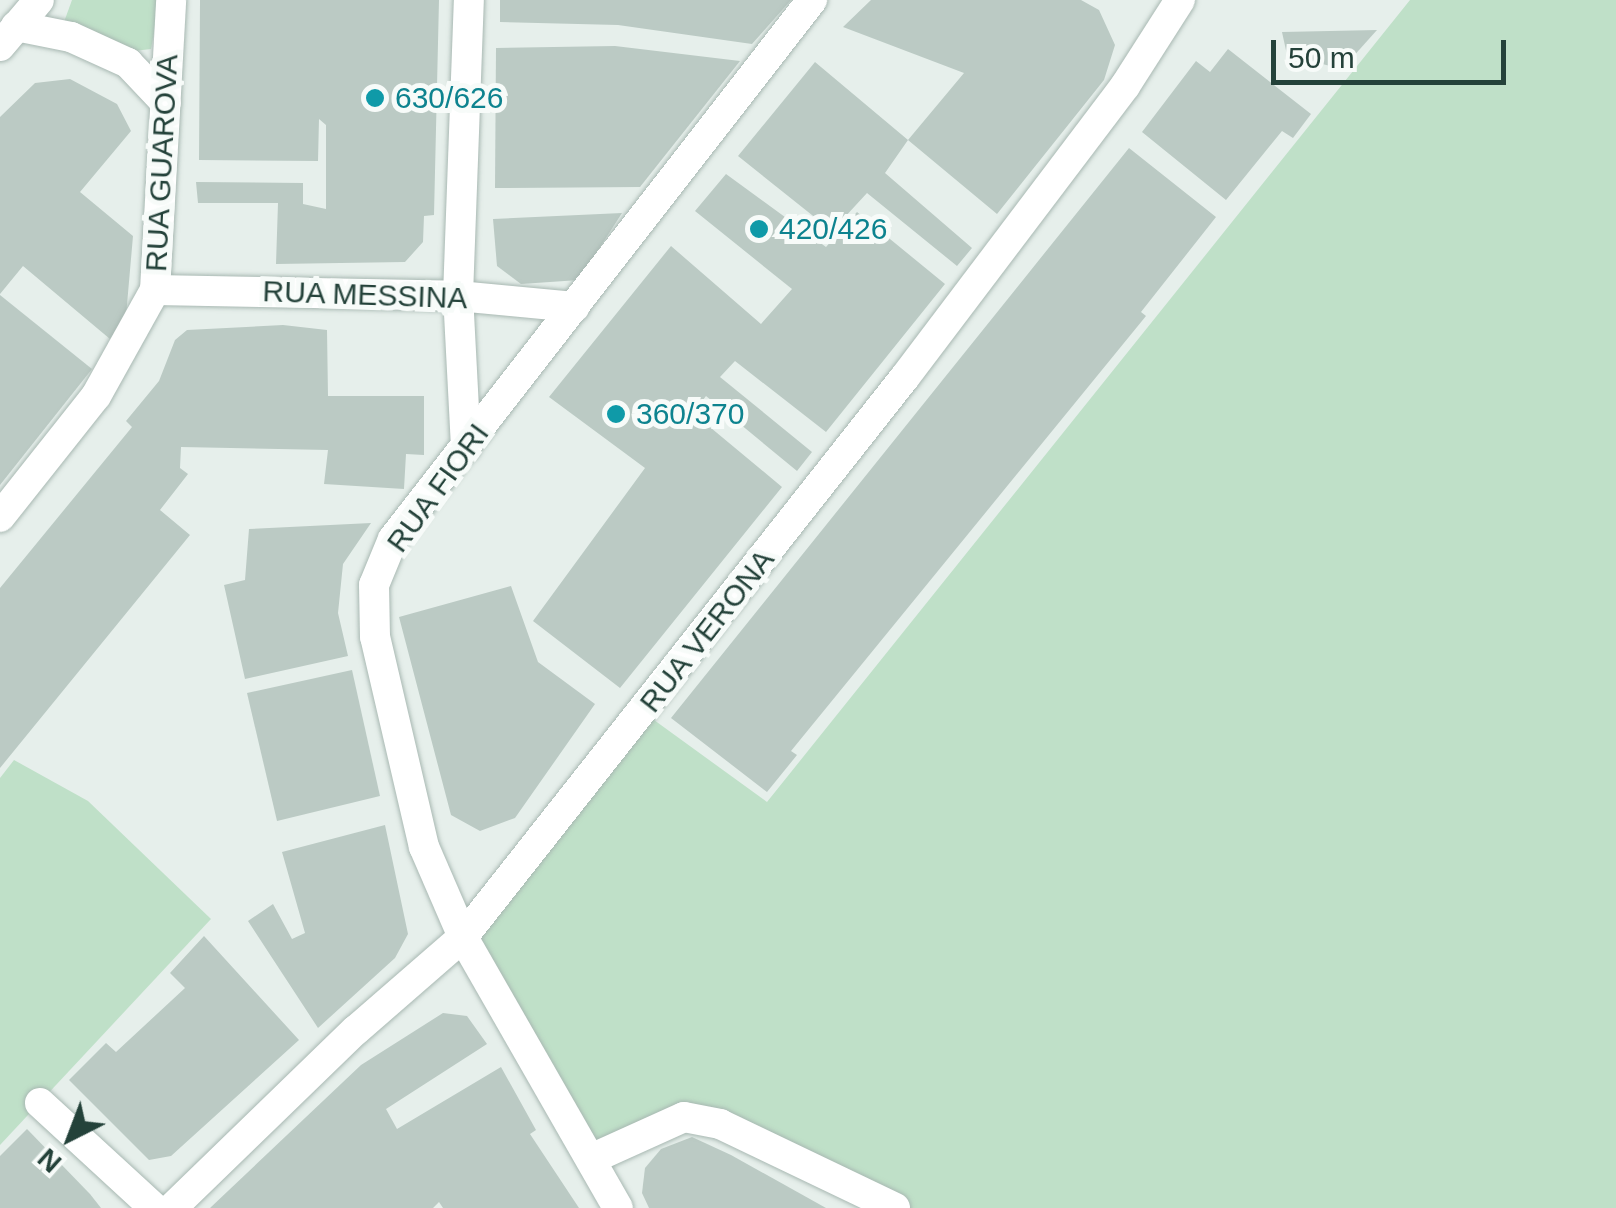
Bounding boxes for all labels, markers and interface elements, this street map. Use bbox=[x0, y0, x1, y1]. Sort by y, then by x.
scale bar bbox=[1276, 20, 1511, 82]
text: 50 m bbox=[1288, 41, 1355, 74]
street label: RUA GUAROVA bbox=[138, 52, 186, 274]
place label: 630/626 bbox=[395, 80, 503, 116]
marker: 630/626 bbox=[364, 87, 386, 109]
place label: 420/426 bbox=[779, 211, 887, 247]
marker: 420/426 bbox=[748, 218, 770, 240]
street label: RUA MESSINA bbox=[261, 273, 469, 317]
place label: 360/370 bbox=[636, 396, 744, 432]
marker: 360/370 bbox=[605, 403, 627, 425]
street label: RUA FIORI bbox=[379, 416, 497, 560]
street label: RUA VERONA bbox=[632, 542, 782, 720]
north arrow bbox=[20, 1088, 120, 1188]
text: N bbox=[32, 1142, 67, 1179]

